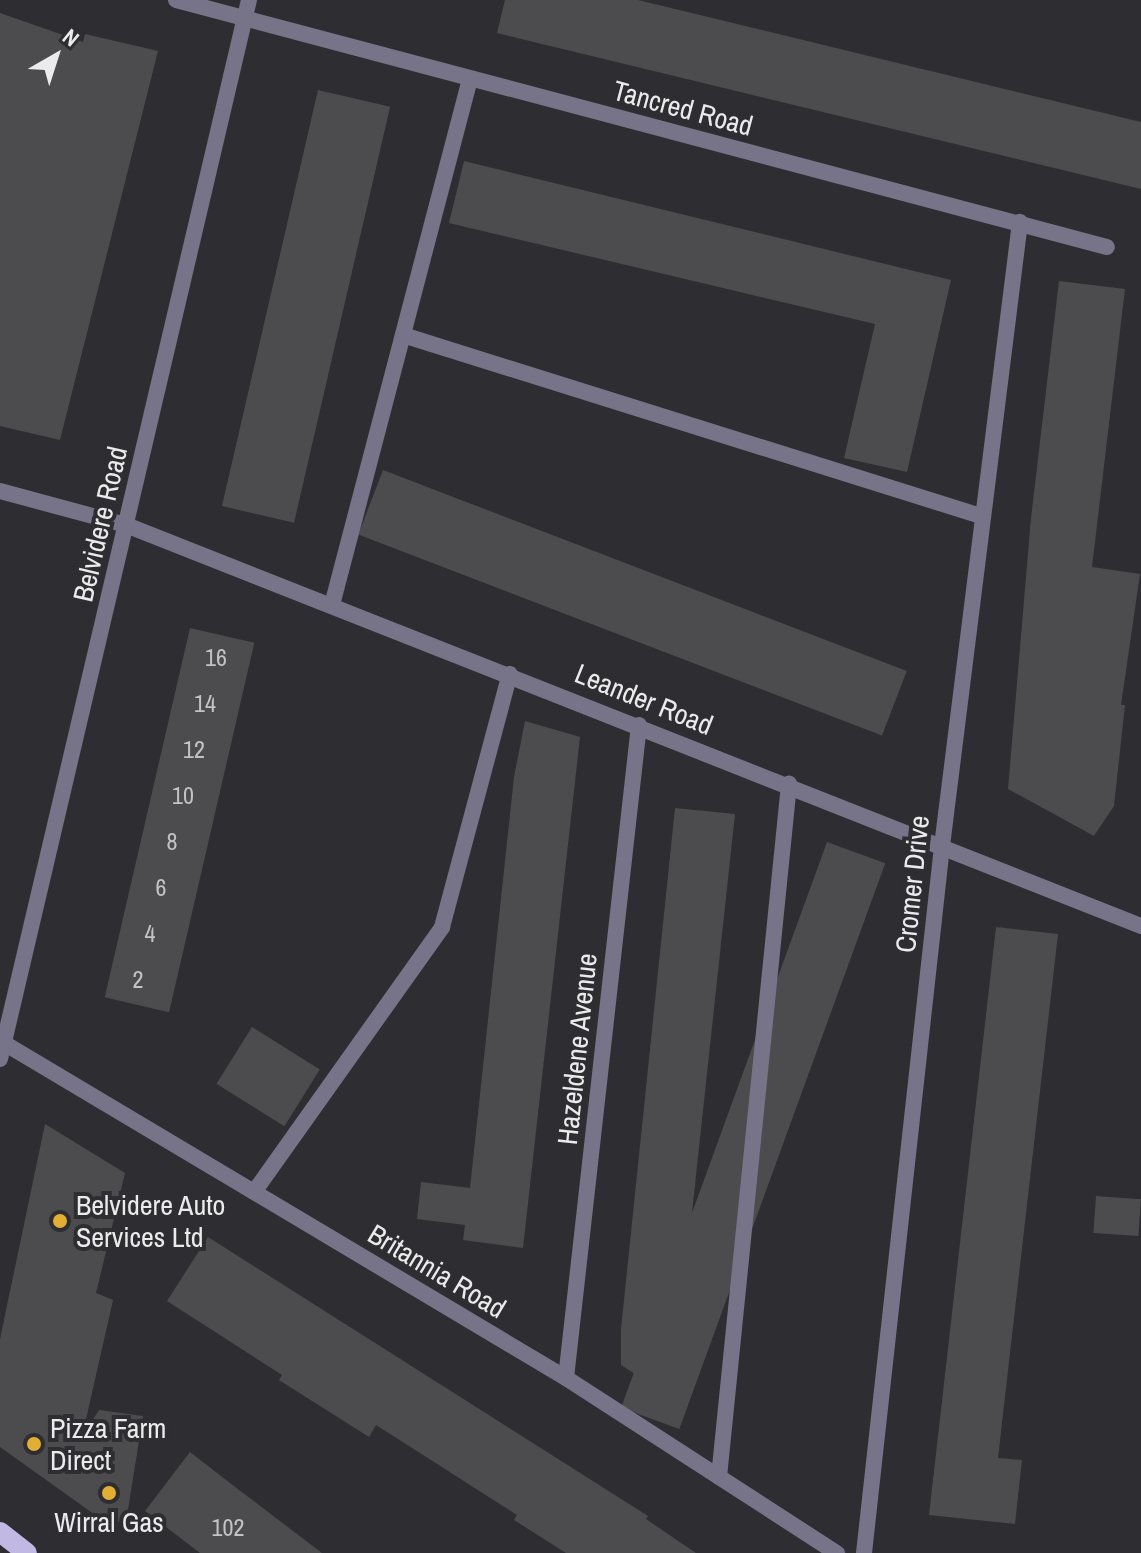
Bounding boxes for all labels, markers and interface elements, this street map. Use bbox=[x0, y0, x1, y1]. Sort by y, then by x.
north arrow bbox=[16, 16, 96, 96]
text: N bbox=[57, 22, 86, 53]
street label: Tancred Road bbox=[609, 73, 757, 143]
street label: Belvidere Road bbox=[66, 443, 134, 605]
house number: 16 bbox=[205, 644, 227, 672]
street label: Leander Road bbox=[570, 656, 718, 742]
house number: 14 bbox=[194, 690, 216, 718]
house number: 12 bbox=[183, 736, 205, 764]
house number: 10 bbox=[172, 782, 194, 810]
street label: Cromer Drive bbox=[888, 814, 936, 954]
house number: 8 bbox=[167, 828, 177, 856]
house number: 6 bbox=[156, 874, 166, 902]
house number: 4 bbox=[145, 920, 155, 948]
street label: Hazeldene Avenue bbox=[550, 951, 604, 1147]
house number: 2 bbox=[133, 966, 143, 994]
place label: Belvidere Auto Services Ltd bbox=[76, 1188, 227, 1254]
marker: Belvidere Auto Services Ltd bbox=[51, 1212, 69, 1230]
street label: Britannia Road bbox=[362, 1217, 512, 1325]
place label: Pizza Farm Direct bbox=[50, 1411, 166, 1477]
marker: Pizza Farm Direct bbox=[25, 1435, 43, 1453]
marker: Wirral Gas bbox=[100, 1484, 118, 1502]
place label: Wirral Gas bbox=[54, 1505, 164, 1539]
house number: 102 bbox=[212, 1514, 244, 1542]

